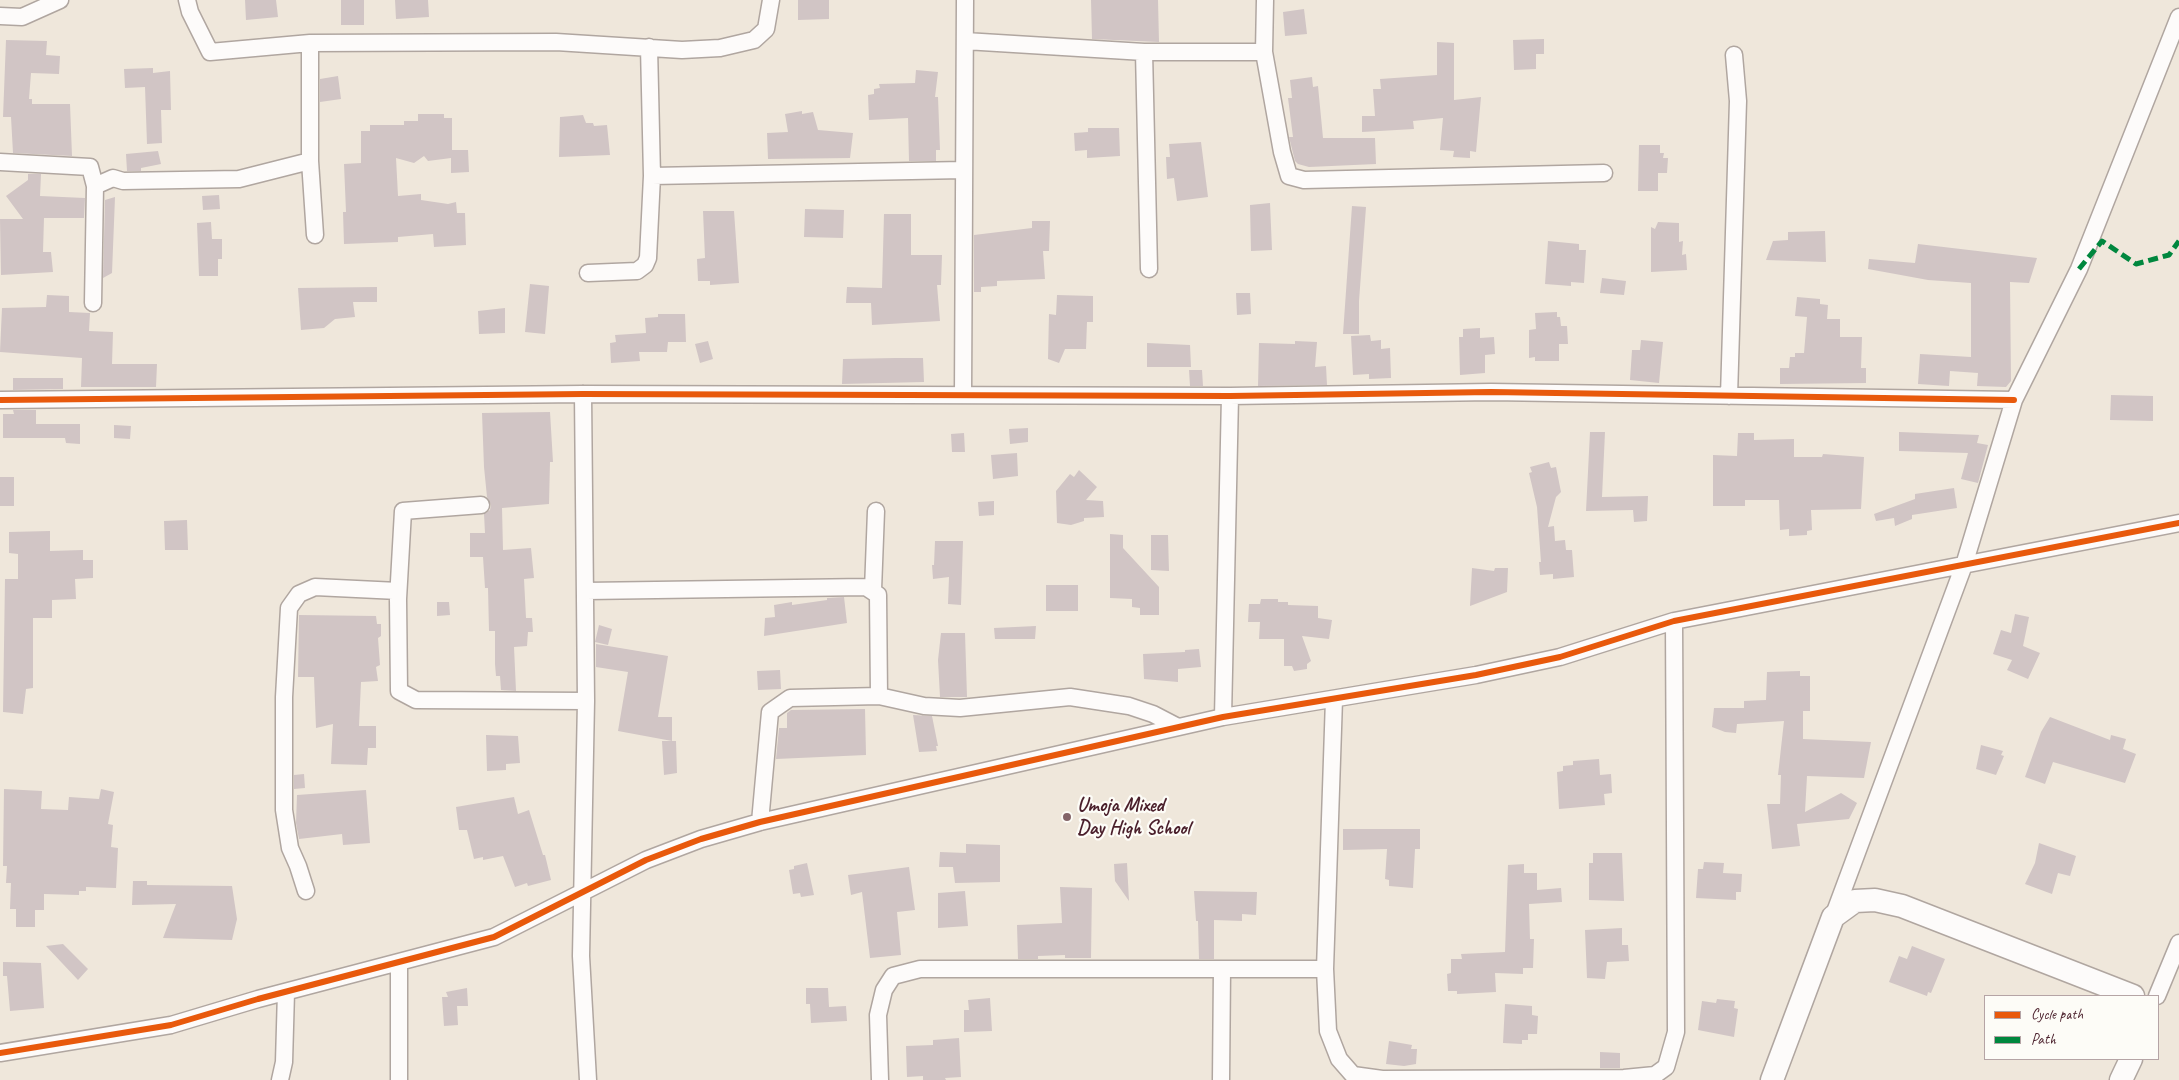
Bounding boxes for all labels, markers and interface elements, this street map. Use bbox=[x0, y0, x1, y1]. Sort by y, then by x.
place label: Umoja Mixed Day High School bbox=[1077, 794, 1190, 841]
marker: Umoja Mixed Day High School bbox=[1061, 811, 1073, 823]
legend bbox=[1984, 995, 2159, 1060]
text: Cycle path bbox=[2031, 1005, 2083, 1024]
text: Path bbox=[2031, 1030, 2056, 1049]

